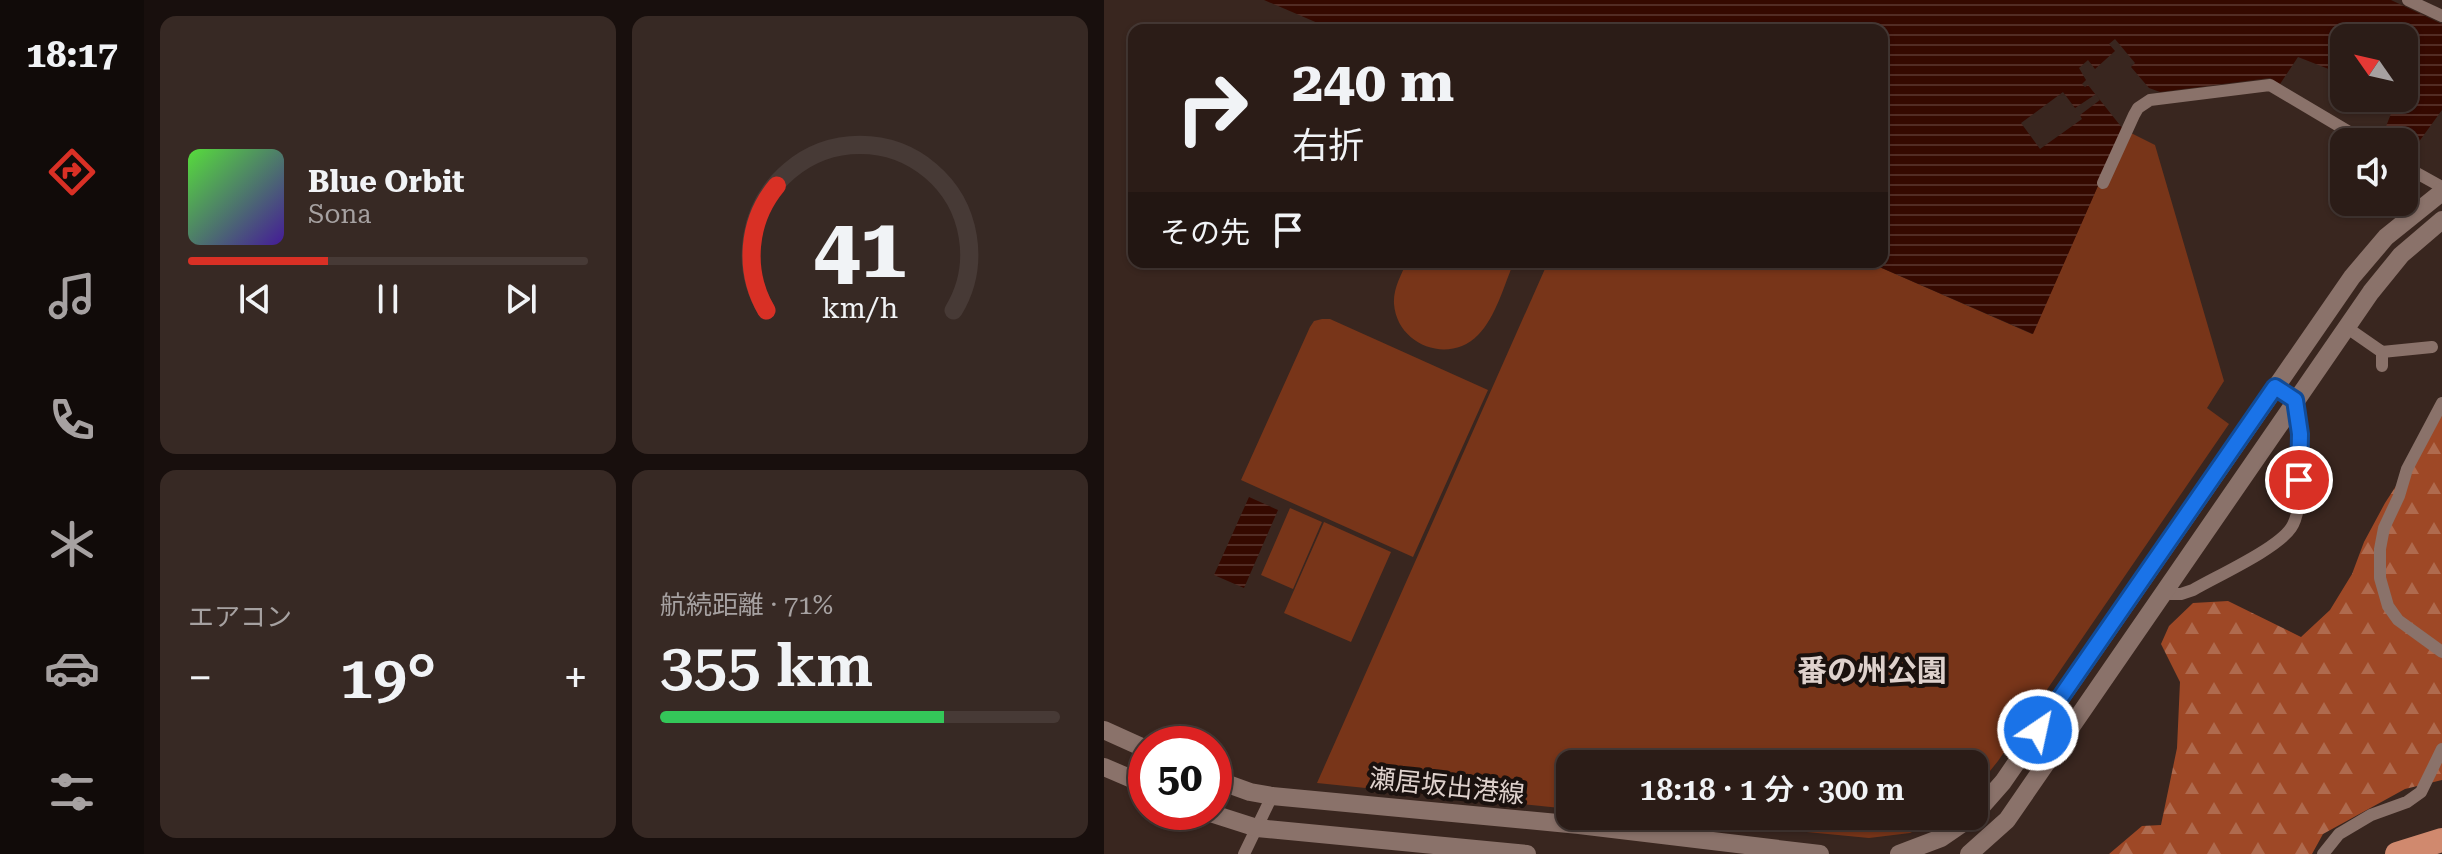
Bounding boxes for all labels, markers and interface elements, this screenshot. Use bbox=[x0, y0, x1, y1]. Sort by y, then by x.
north arrow bbox=[2330, 24, 2418, 112]
map controls bbox=[2330, 24, 2418, 216]
text: 18:17 bbox=[26, 34, 118, 76]
text: 240 m bbox=[1292, 49, 1454, 115]
icon: right bbox=[1160, 56, 1264, 160]
text: 右折 bbox=[1292, 125, 1364, 167]
button: sound bbox=[2330, 128, 2418, 216]
icon: directions bbox=[44, 144, 100, 200]
text: Blue Orbit bbox=[308, 164, 464, 199]
text: Sona bbox=[308, 199, 371, 229]
text: 41 bbox=[813, 199, 907, 296]
icon: arrive bbox=[1266, 208, 1310, 252]
text: その先 bbox=[1160, 215, 1250, 250]
icon: music bbox=[44, 268, 100, 324]
icon: previous bbox=[233, 277, 277, 321]
icon: pause bbox=[366, 277, 410, 321]
icon: next bbox=[499, 277, 543, 321]
text: km/h bbox=[822, 291, 898, 325]
icon: phone bbox=[44, 392, 100, 448]
pin bbox=[2265, 446, 2333, 514]
icon: arrive bbox=[2277, 458, 2321, 502]
icon: climate bbox=[44, 516, 100, 572]
text: 航続距離 · 71% bbox=[660, 590, 833, 620]
text: エアコン bbox=[188, 602, 292, 632]
text: 355 km bbox=[660, 630, 873, 701]
icon: car bbox=[44, 640, 100, 696]
text: 19° bbox=[340, 642, 436, 713]
text: − bbox=[188, 652, 213, 704]
text: + bbox=[563, 652, 588, 704]
district label: 番の州公園 bbox=[1797, 653, 1947, 688]
position arrow bbox=[1996, 688, 2080, 772]
speed limit sign: 50 bbox=[1128, 726, 1232, 830]
street label: 瀬居坂出港線 bbox=[1368, 763, 1526, 809]
icon: filters bbox=[44, 764, 100, 820]
text: 18:18 · 1 分 · 300 m bbox=[1640, 772, 1904, 807]

